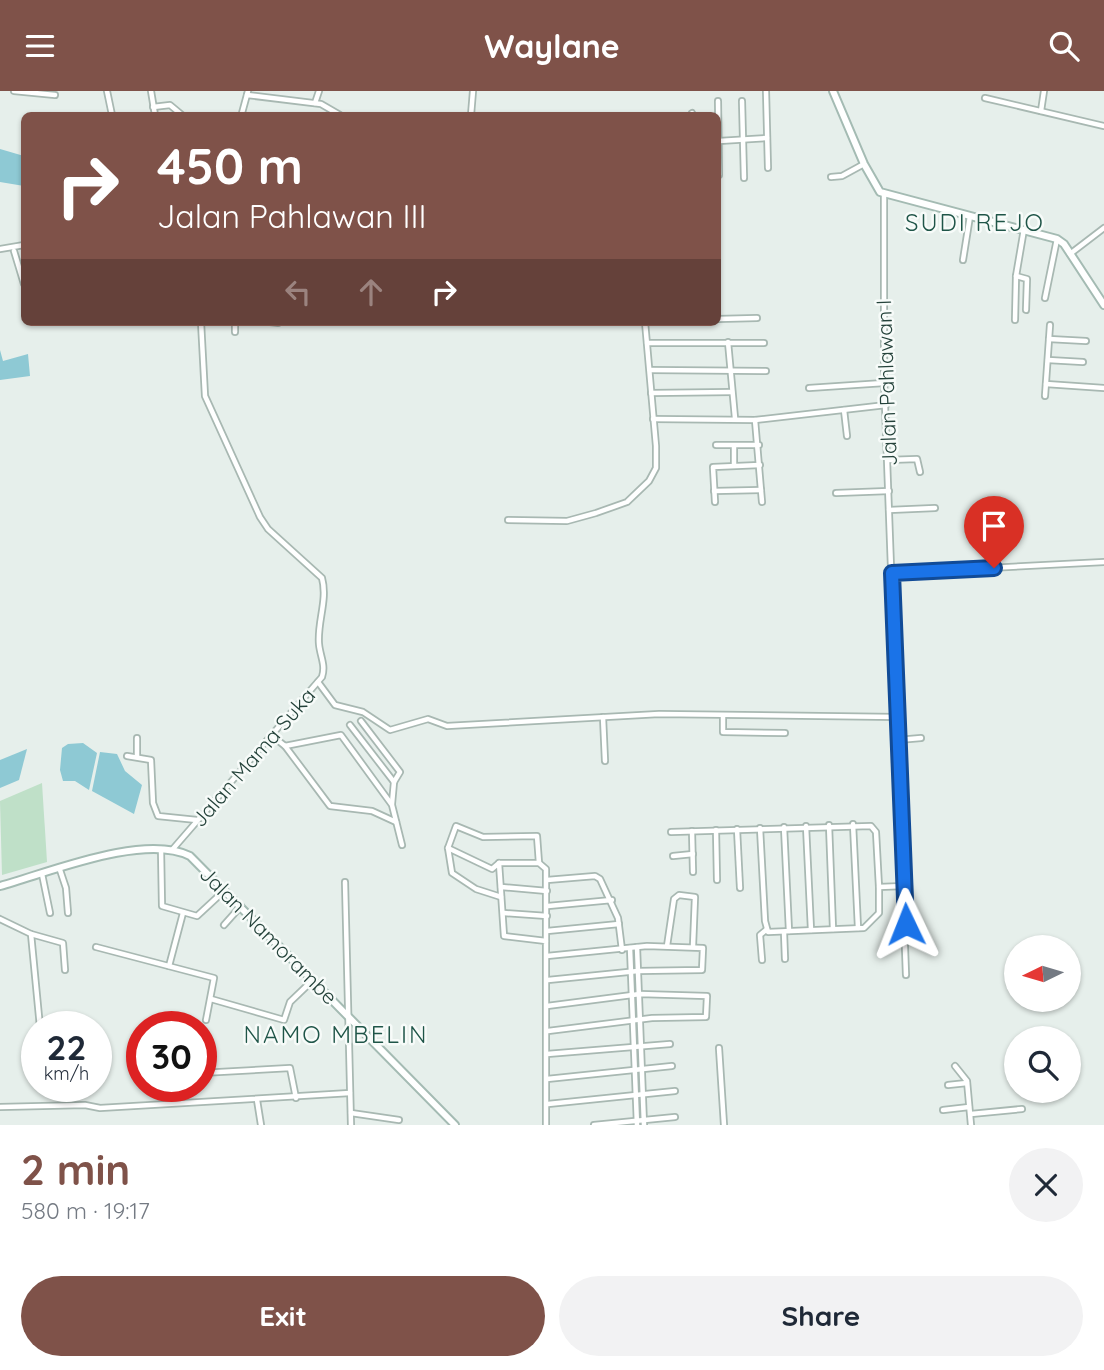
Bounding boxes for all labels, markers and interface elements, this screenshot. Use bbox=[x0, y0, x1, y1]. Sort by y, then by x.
text: Waylane bbox=[484, 26, 620, 66]
icon: menu bbox=[21, 27, 59, 65]
icon: search bbox=[1045, 27, 1083, 65]
text: 450 m bbox=[157, 135, 303, 196]
icon: right bbox=[42, 140, 133, 231]
text: Jalan Pahlawan III bbox=[157, 196, 427, 236]
district label: SUDI REJO bbox=[905, 207, 1045, 237]
icon: left bbox=[279, 273, 317, 311]
icon: ahead bbox=[352, 273, 390, 311]
icon: right bbox=[425, 273, 463, 311]
street label: Jalan Pahlawan I bbox=[870, 299, 902, 467]
pin bbox=[964, 496, 1024, 568]
icon: arrive bbox=[975, 507, 1013, 545]
street label: Jalan Mama Suka bbox=[186, 682, 320, 832]
street label: Jalan Namorambe bbox=[195, 861, 343, 1009]
position arrow bbox=[869, 887, 943, 961]
north arrow bbox=[1004, 935, 1082, 1011]
map controls bbox=[1004, 935, 1081, 1103]
speed limit sign: 30 bbox=[126, 1011, 217, 1102]
district label: NAMO MBELIN bbox=[243, 1019, 429, 1049]
text: 22 bbox=[47, 1025, 86, 1069]
button: search bbox=[1004, 1026, 1081, 1103]
text: km/h bbox=[44, 1062, 89, 1085]
text: 2 min bbox=[21, 1143, 130, 1196]
button: close bbox=[1009, 1148, 1083, 1222]
text: 580 m · 19:17 bbox=[21, 1196, 150, 1225]
button: Exit bbox=[21, 1276, 545, 1356]
button: Share bbox=[559, 1276, 1083, 1356]

